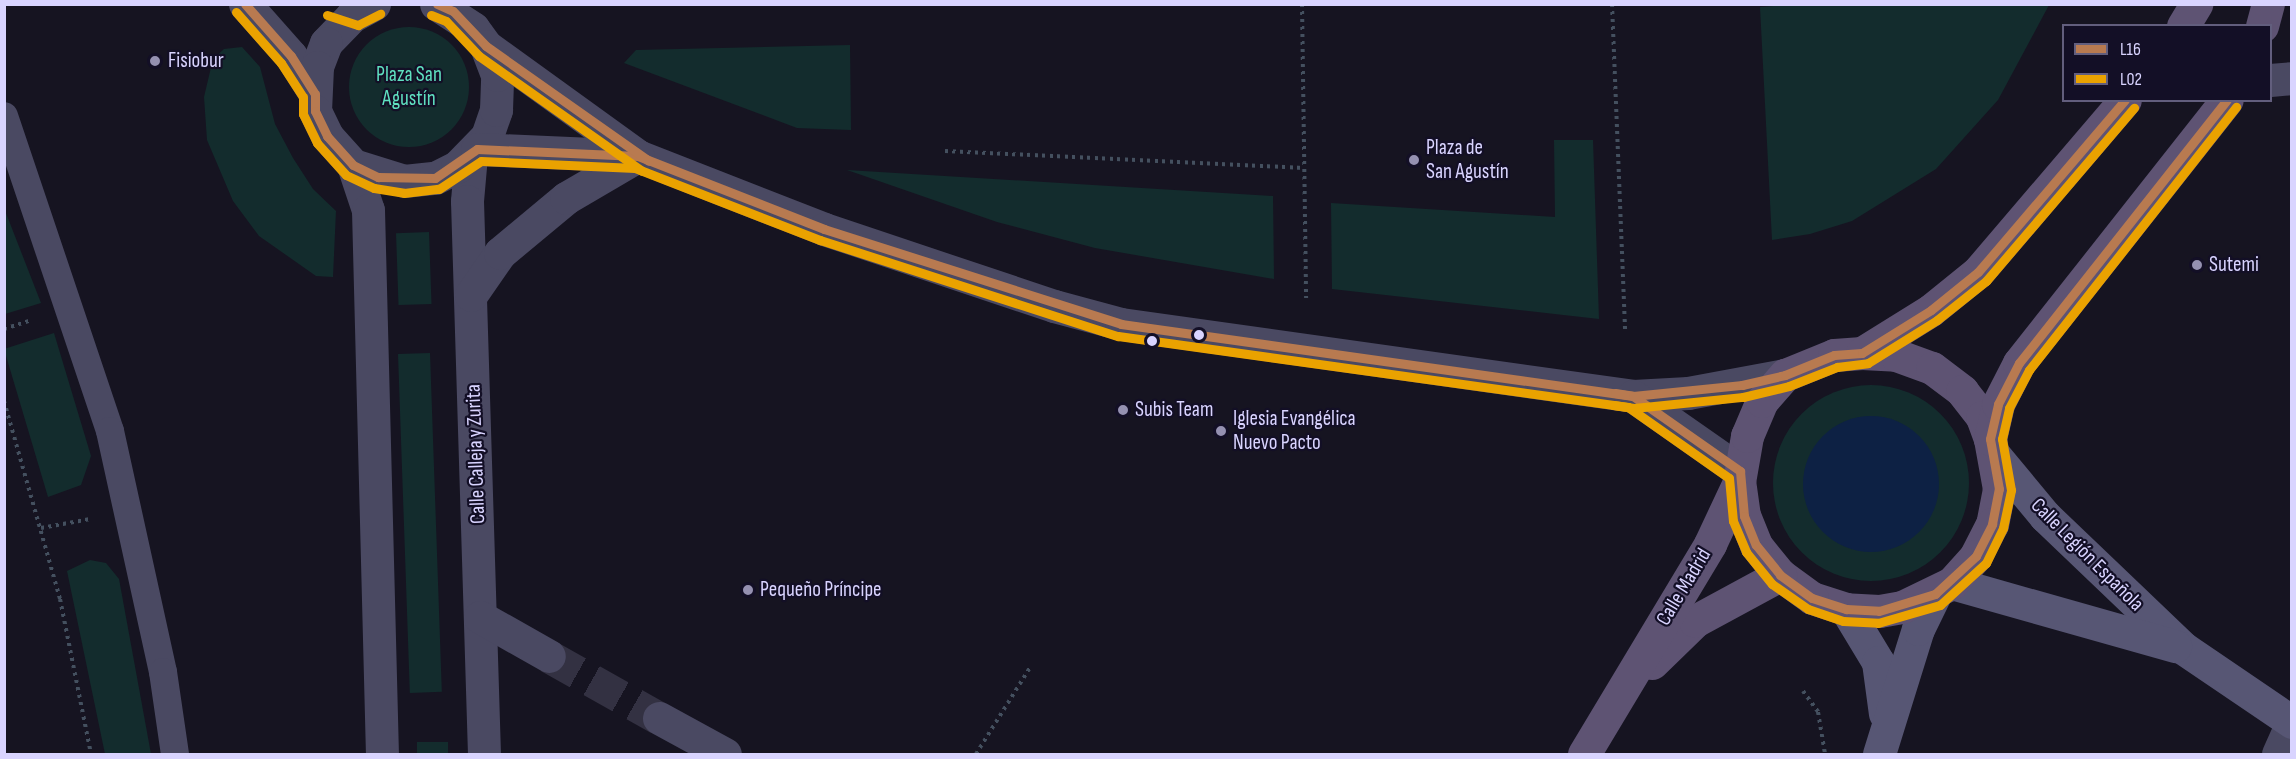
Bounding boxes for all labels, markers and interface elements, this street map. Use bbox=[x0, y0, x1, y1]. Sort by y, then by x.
legend bbox=[2062, 24, 2272, 102]
text: L16 bbox=[2120, 39, 2141, 60]
place label: Fisiobur bbox=[168, 48, 224, 74]
marker: Fisiobur bbox=[146, 52, 164, 70]
park label: Plaza San Agustín bbox=[376, 62, 442, 112]
text: L02 bbox=[2120, 69, 2142, 90]
place label: Plaza de San Agustín bbox=[1426, 135, 1509, 185]
marker: Plaza de San Agustín bbox=[1407, 153, 1421, 167]
place label: Sutemi bbox=[2209, 252, 2259, 278]
marker: Sutemi bbox=[2190, 258, 2204, 272]
unlabelled marker bbox=[1193, 329, 1205, 341]
unlabelled marker bbox=[1146, 335, 1158, 347]
street label: Calle Calleja y Zurita bbox=[461, 384, 491, 524]
place label: Subis Team bbox=[1135, 397, 1213, 423]
marker: Subis Team bbox=[1116, 403, 1130, 417]
place label: Iglesia Evangélica Nuevo Pacto bbox=[1233, 406, 1356, 456]
marker: Iglesia Evangélica Nuevo Pacto bbox=[1214, 424, 1228, 438]
street label: Calle Legión Española bbox=[2025, 493, 2149, 617]
street label: Calle Madrid bbox=[1651, 544, 1717, 630]
place label: Pequeño Príncipe bbox=[760, 577, 882, 603]
marker: Pequeño Príncipe bbox=[741, 583, 755, 597]

